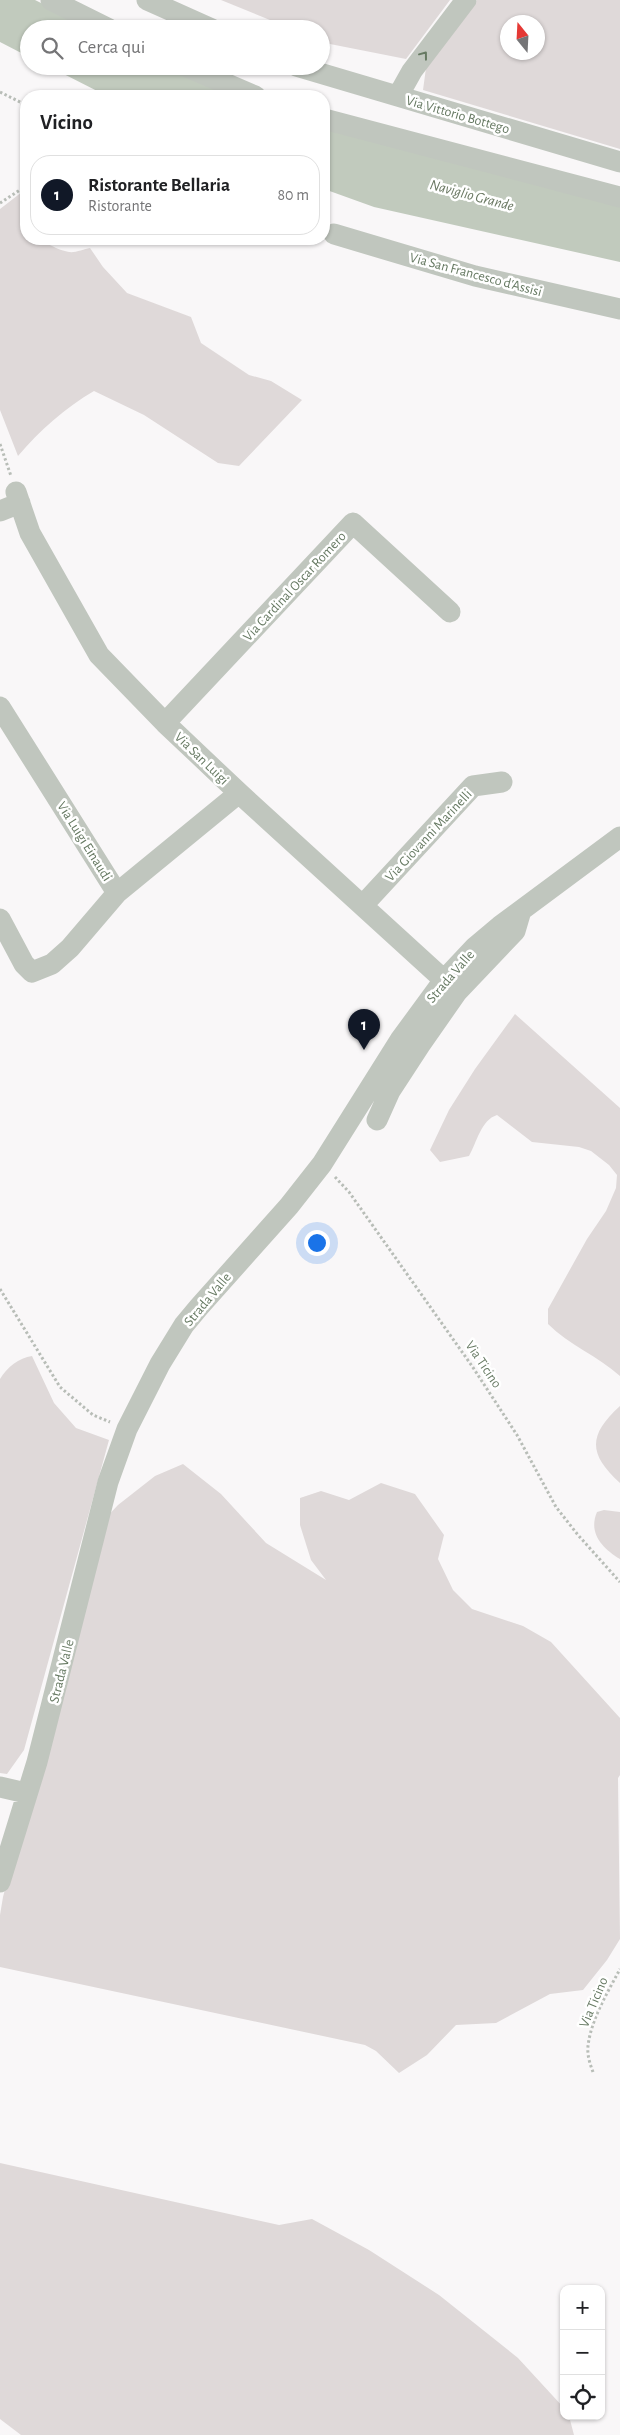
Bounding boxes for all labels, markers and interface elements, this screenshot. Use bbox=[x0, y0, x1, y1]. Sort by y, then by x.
north arrow bbox=[500, 15, 545, 60]
search box bbox=[20, 20, 330, 75]
icon: search bbox=[38, 34, 66, 62]
text: Cerca qui bbox=[78, 38, 145, 57]
one-way arrow bbox=[418, 51, 427, 61]
street label: Via Vittorio Bottego bbox=[404, 93, 511, 136]
text: Vicino bbox=[40, 112, 93, 133]
text: Ristorante Bellaria bbox=[88, 176, 230, 195]
water label: Naviglio Grande bbox=[428, 177, 516, 214]
text: 1 bbox=[54, 187, 60, 203]
text: 80 m bbox=[278, 187, 309, 203]
text: Ristorante bbox=[88, 198, 152, 214]
street label: Via San Francesco d'Assisi bbox=[408, 251, 543, 299]
street label: Via Cardinal Oscar Romero bbox=[241, 529, 349, 644]
street label: Via San Luigi bbox=[172, 730, 231, 788]
street label: Via Giovanni Marinelli bbox=[383, 787, 475, 884]
street label: Via Luigi Einaudi bbox=[54, 799, 114, 884]
street label: Strada Valle bbox=[424, 948, 477, 1006]
pin: 1 bbox=[348, 1009, 380, 1050]
your location bbox=[304, 1230, 330, 1256]
street label: Strada Valle bbox=[182, 1270, 234, 1329]
street label: Via Ticino bbox=[462, 1339, 504, 1391]
street label: Strada Valle bbox=[47, 1638, 77, 1704]
street label: Via Ticino bbox=[577, 1975, 611, 2030]
map controls bbox=[560, 2285, 605, 2420]
button: + bbox=[560, 2285, 605, 2330]
button: − bbox=[560, 2330, 605, 2375]
button: locate bbox=[560, 2375, 605, 2420]

